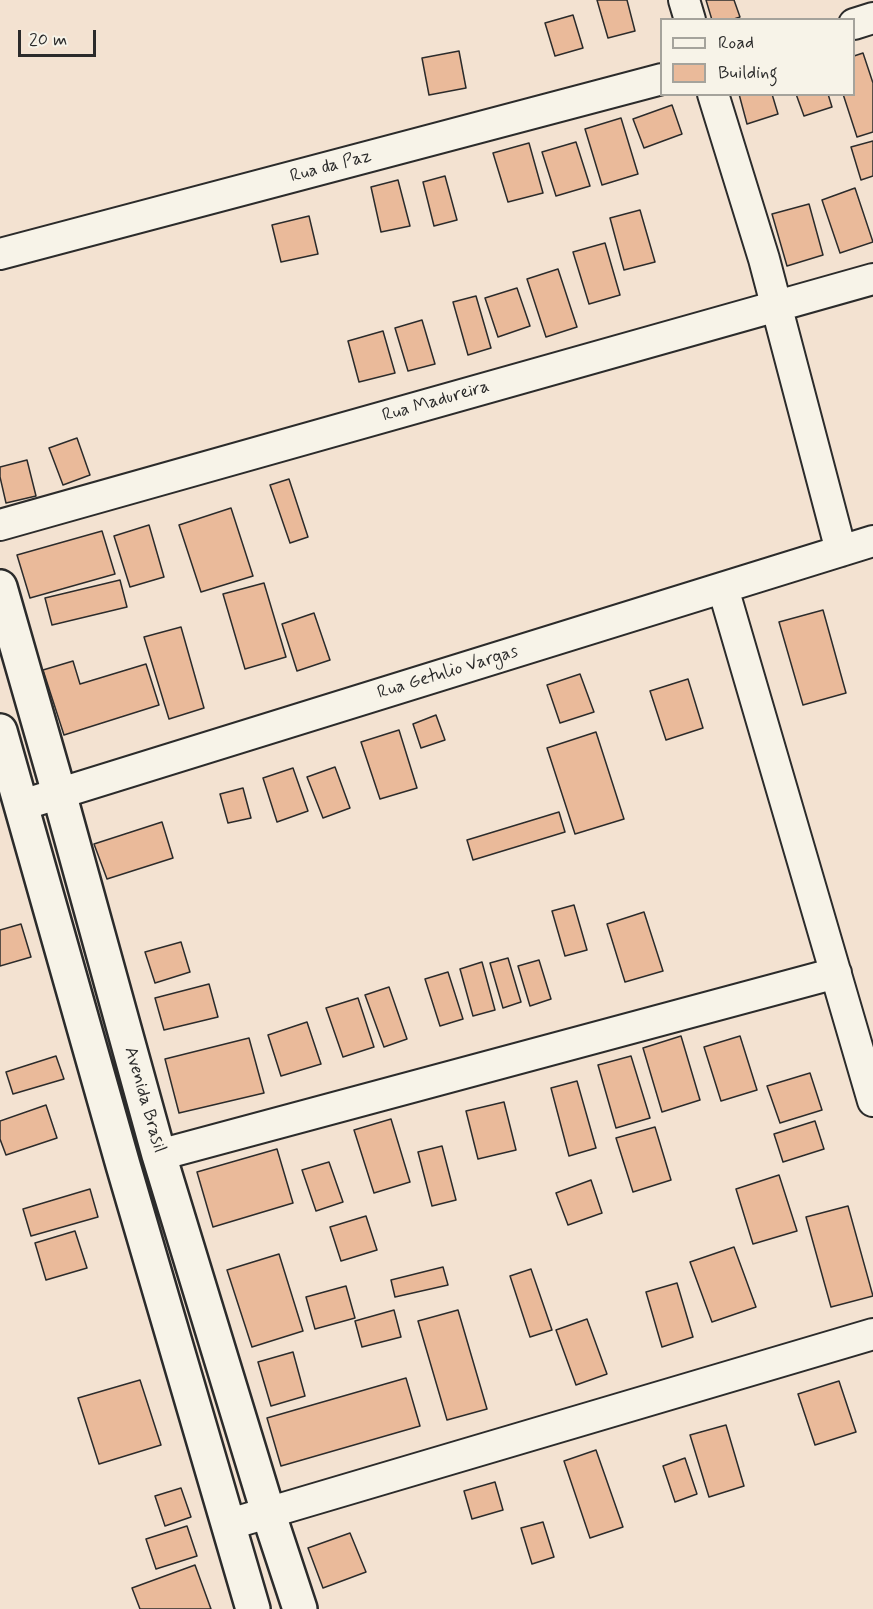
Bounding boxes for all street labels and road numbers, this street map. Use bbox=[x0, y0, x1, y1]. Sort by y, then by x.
street label: Rua da Paz bbox=[288, 146, 374, 188]
street label: Rua Madureira bbox=[380, 376, 492, 428]
street label: Rua Getulio Vargas bbox=[375, 641, 521, 705]
street label: Avenida Brasil bbox=[119, 1045, 169, 1155]

